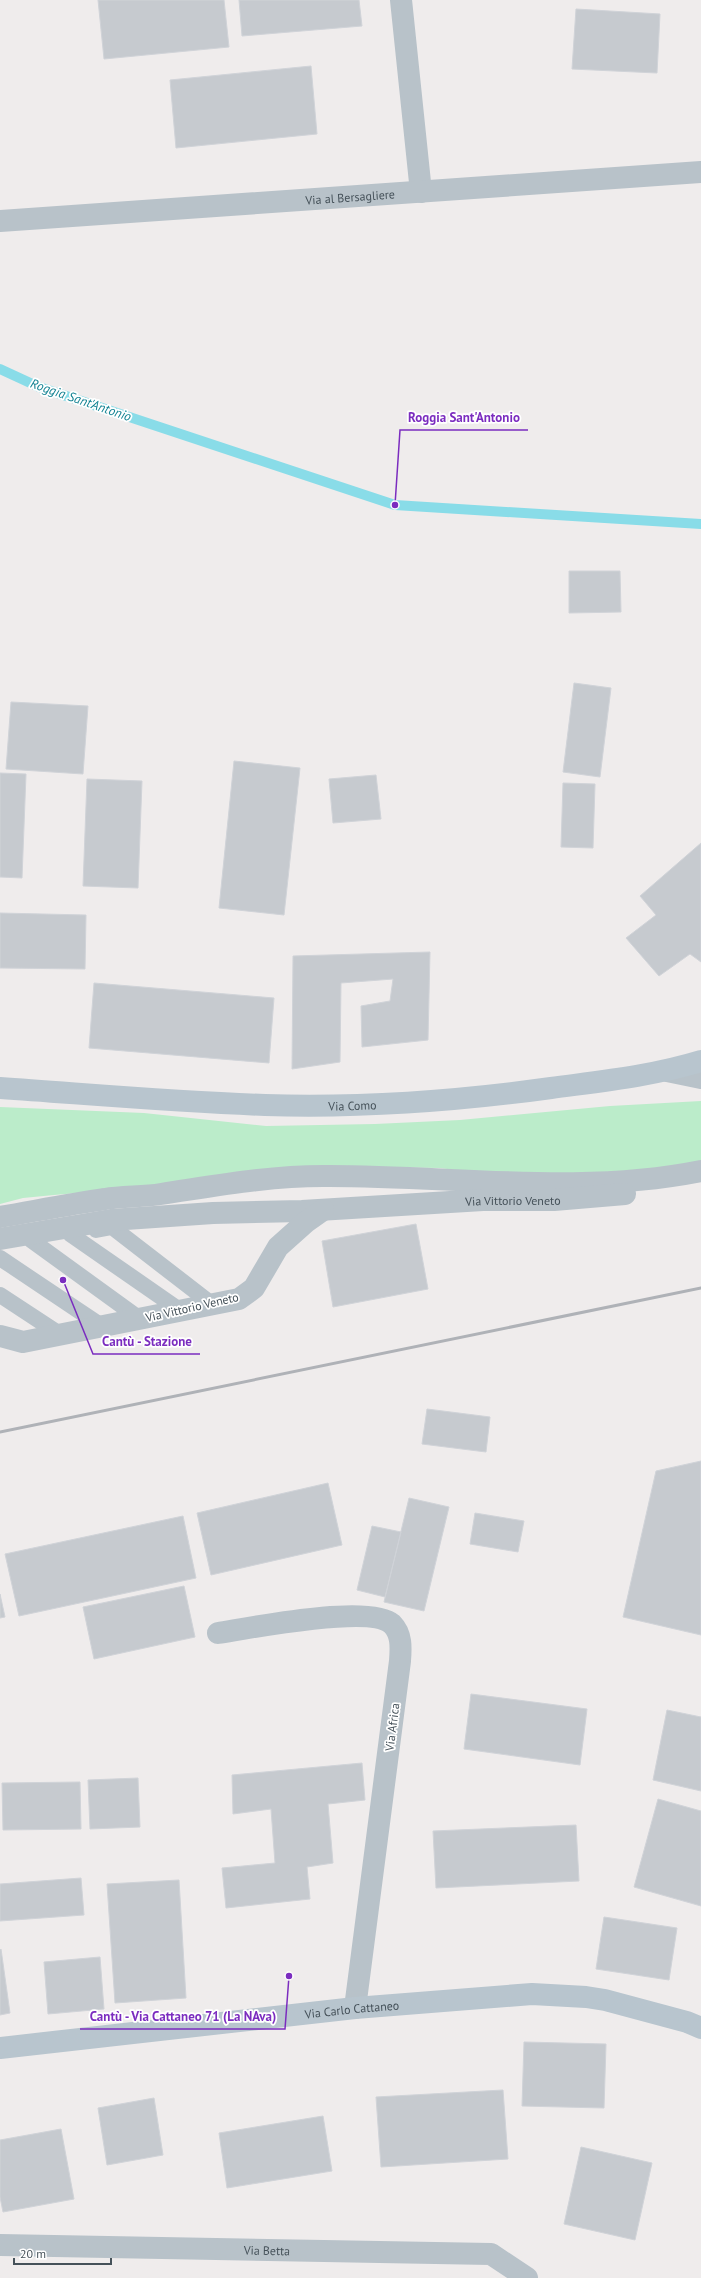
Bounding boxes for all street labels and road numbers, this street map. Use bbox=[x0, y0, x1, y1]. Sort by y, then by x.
street label: Via al Bersagliere bbox=[304, 186, 395, 207]
street label: Via Como bbox=[327, 1097, 377, 1113]
street label: Via Vittorio Veneto bbox=[464, 1192, 561, 1209]
street label: Via Vittorio Veneto bbox=[143, 1289, 240, 1325]
street label: Via Africa bbox=[381, 1702, 402, 1753]
street label: Via Carlo Cattaneo bbox=[303, 1997, 400, 2021]
street label: Via Betta bbox=[243, 2242, 290, 2258]

